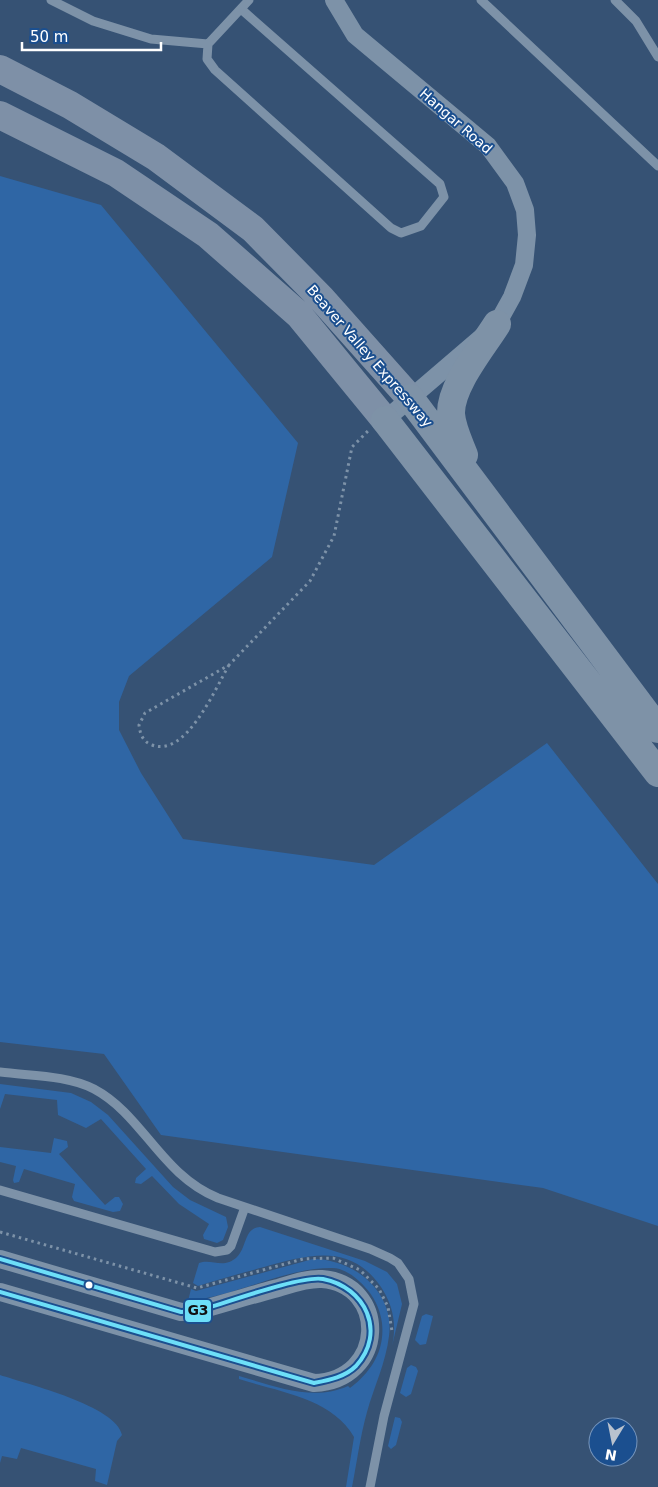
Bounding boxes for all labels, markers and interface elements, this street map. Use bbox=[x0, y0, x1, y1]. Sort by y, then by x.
scale bar bbox=[22, 20, 161, 52]
text: 50 m bbox=[30, 28, 68, 46]
street label: Hangar Road bbox=[416, 85, 496, 157]
street label: Beaver Valley Expressway bbox=[304, 282, 436, 430]
unlabelled marker bbox=[84, 1280, 94, 1290]
line badge: G3 bbox=[184, 1299, 212, 1323]
text: G3 bbox=[187, 1302, 209, 1318]
north arrow bbox=[588, 1417, 638, 1467]
text: N bbox=[604, 1446, 618, 1464]

